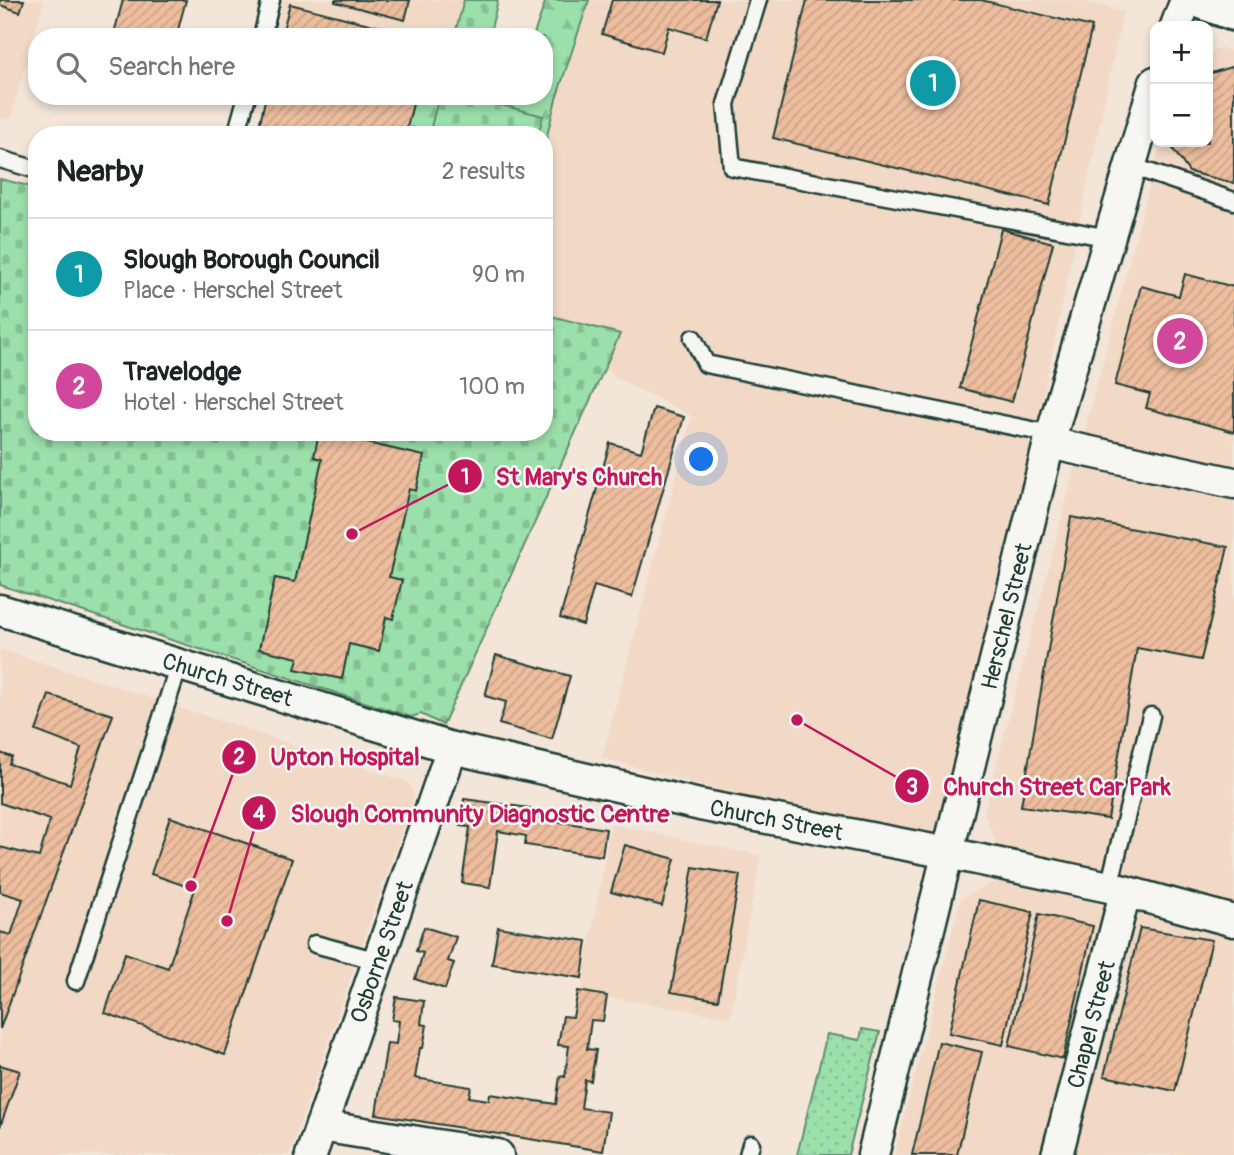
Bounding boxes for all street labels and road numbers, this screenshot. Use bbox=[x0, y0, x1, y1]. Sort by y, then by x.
street label: Herschel Street bbox=[975, 539, 1039, 693]
street label: Church Street bbox=[159, 646, 297, 714]
street label: Church Street bbox=[708, 793, 846, 847]
street label: Osborne Street bbox=[344, 876, 420, 1027]
street label: Chapel Street bbox=[1061, 957, 1122, 1091]

